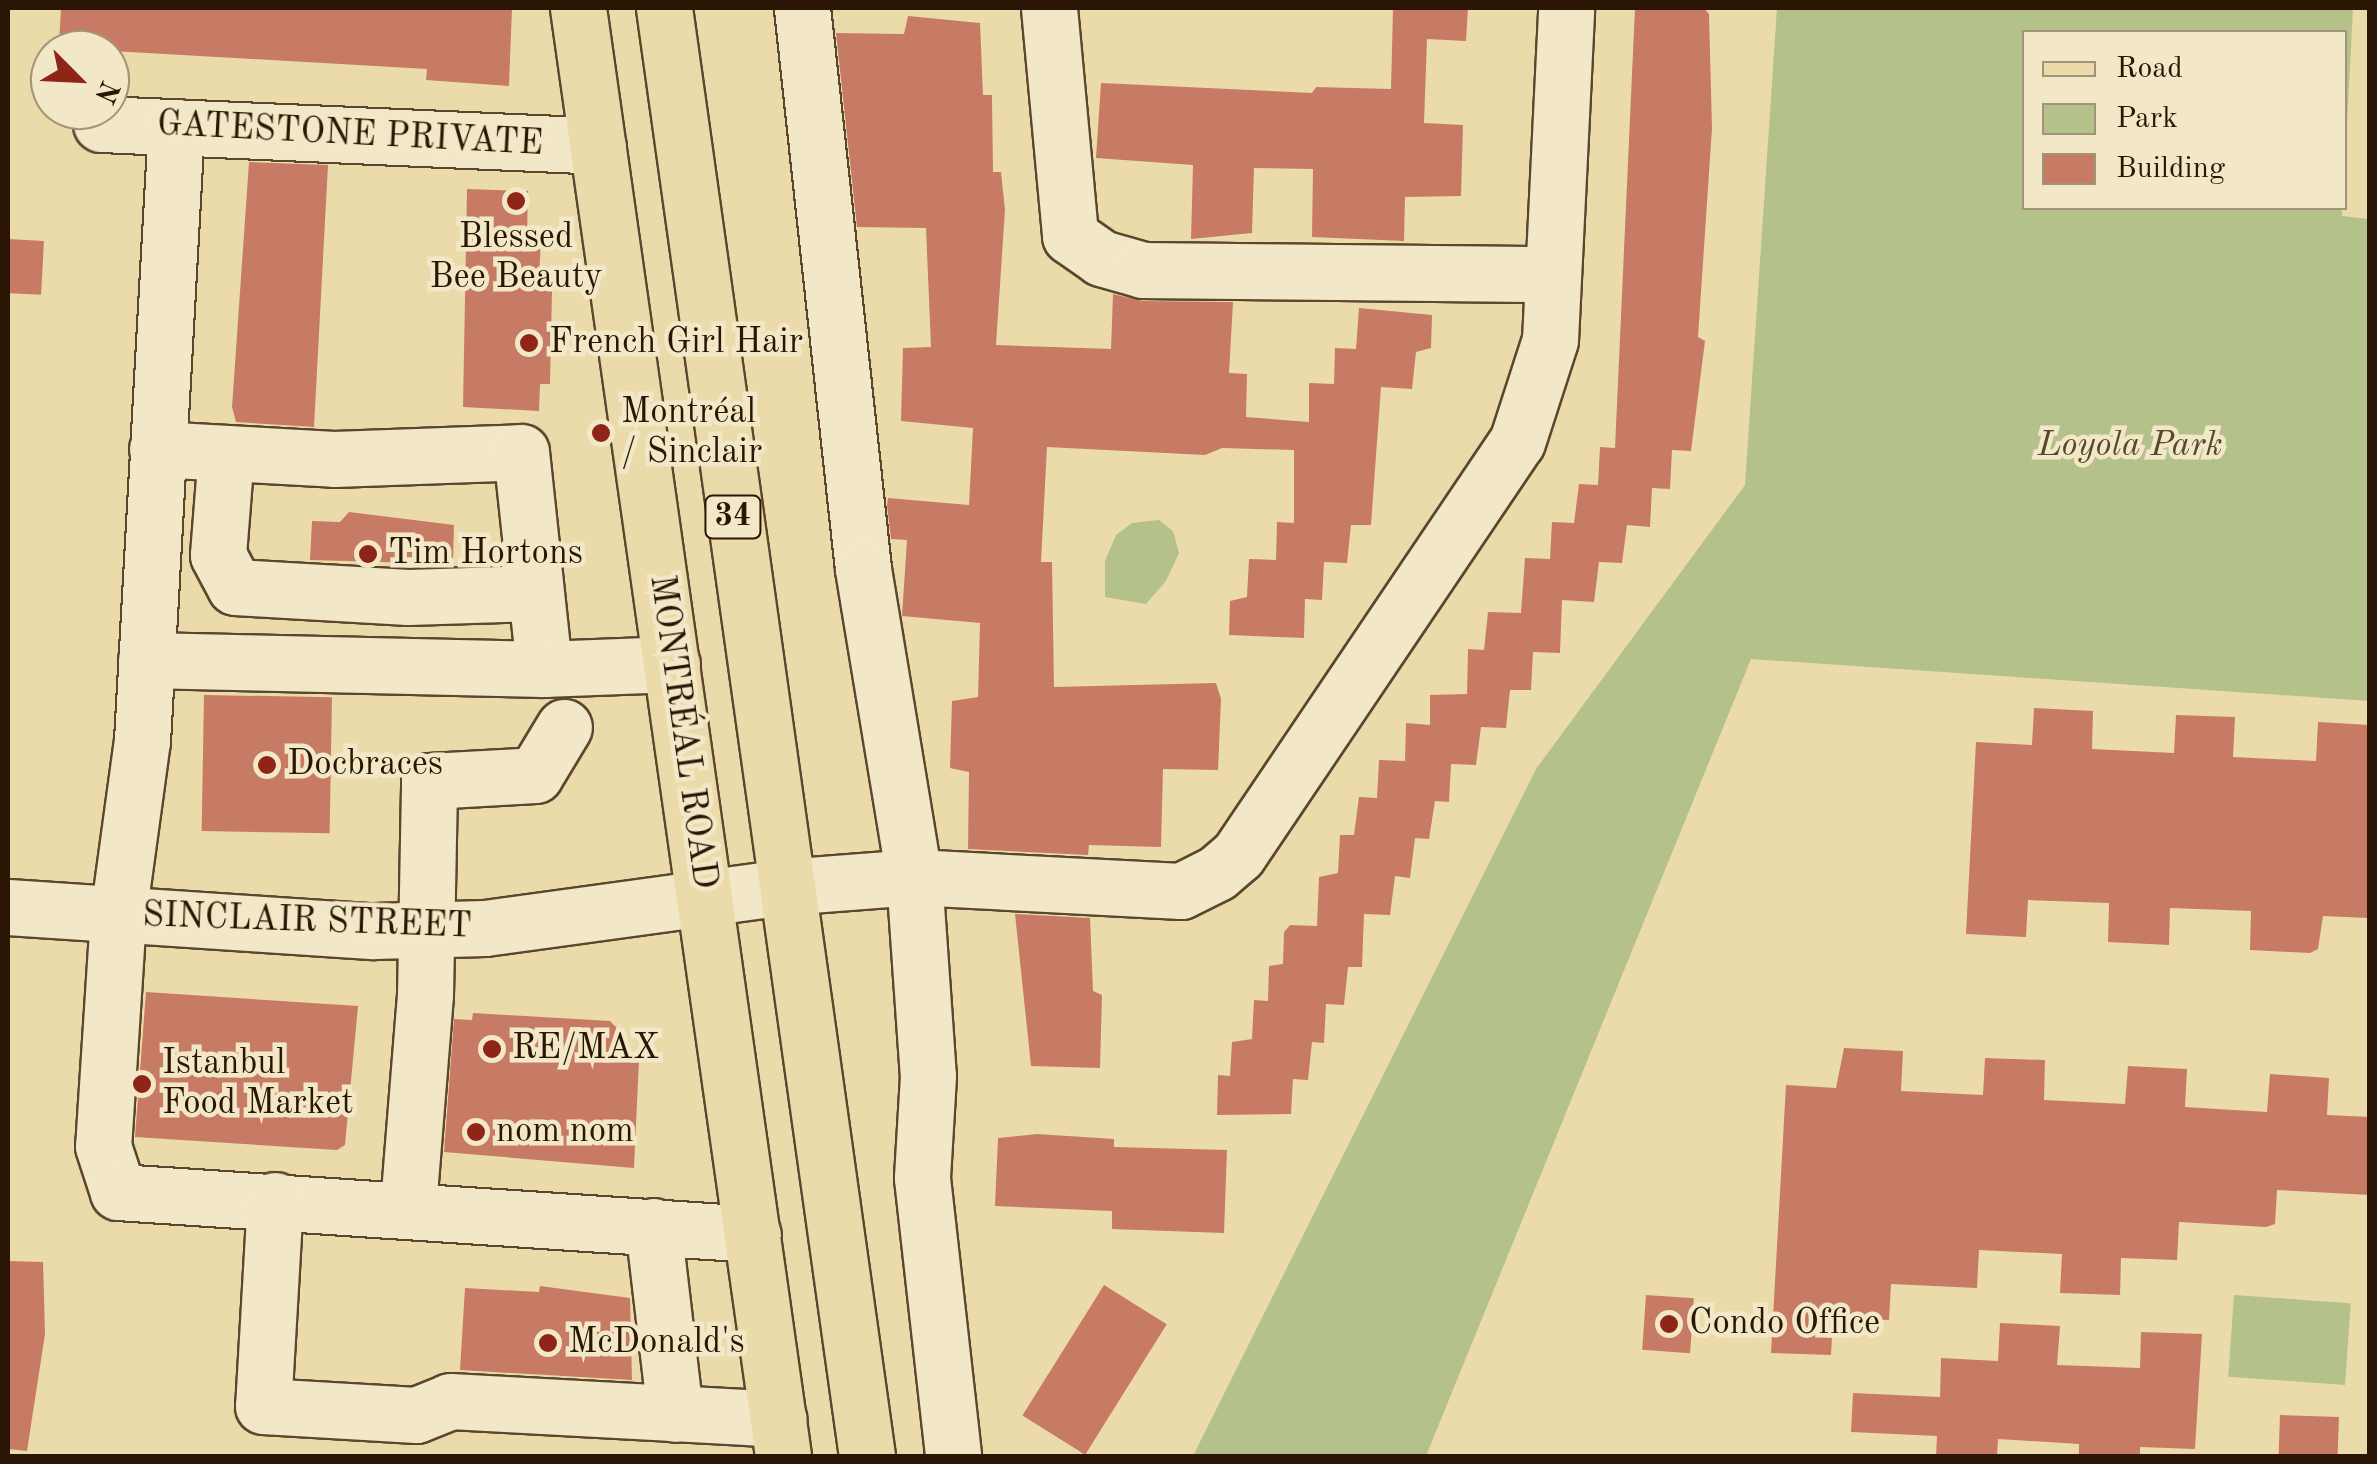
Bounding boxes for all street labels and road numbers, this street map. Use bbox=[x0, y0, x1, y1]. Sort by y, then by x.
street label: GATESTONE PRIVATE bbox=[156, 104, 544, 166]
road number: 34 bbox=[703, 490, 763, 544]
street label: MONTRÉAL ROAD bbox=[639, 572, 725, 892]
street label: SINCLAIR STREET bbox=[141, 895, 473, 949]

